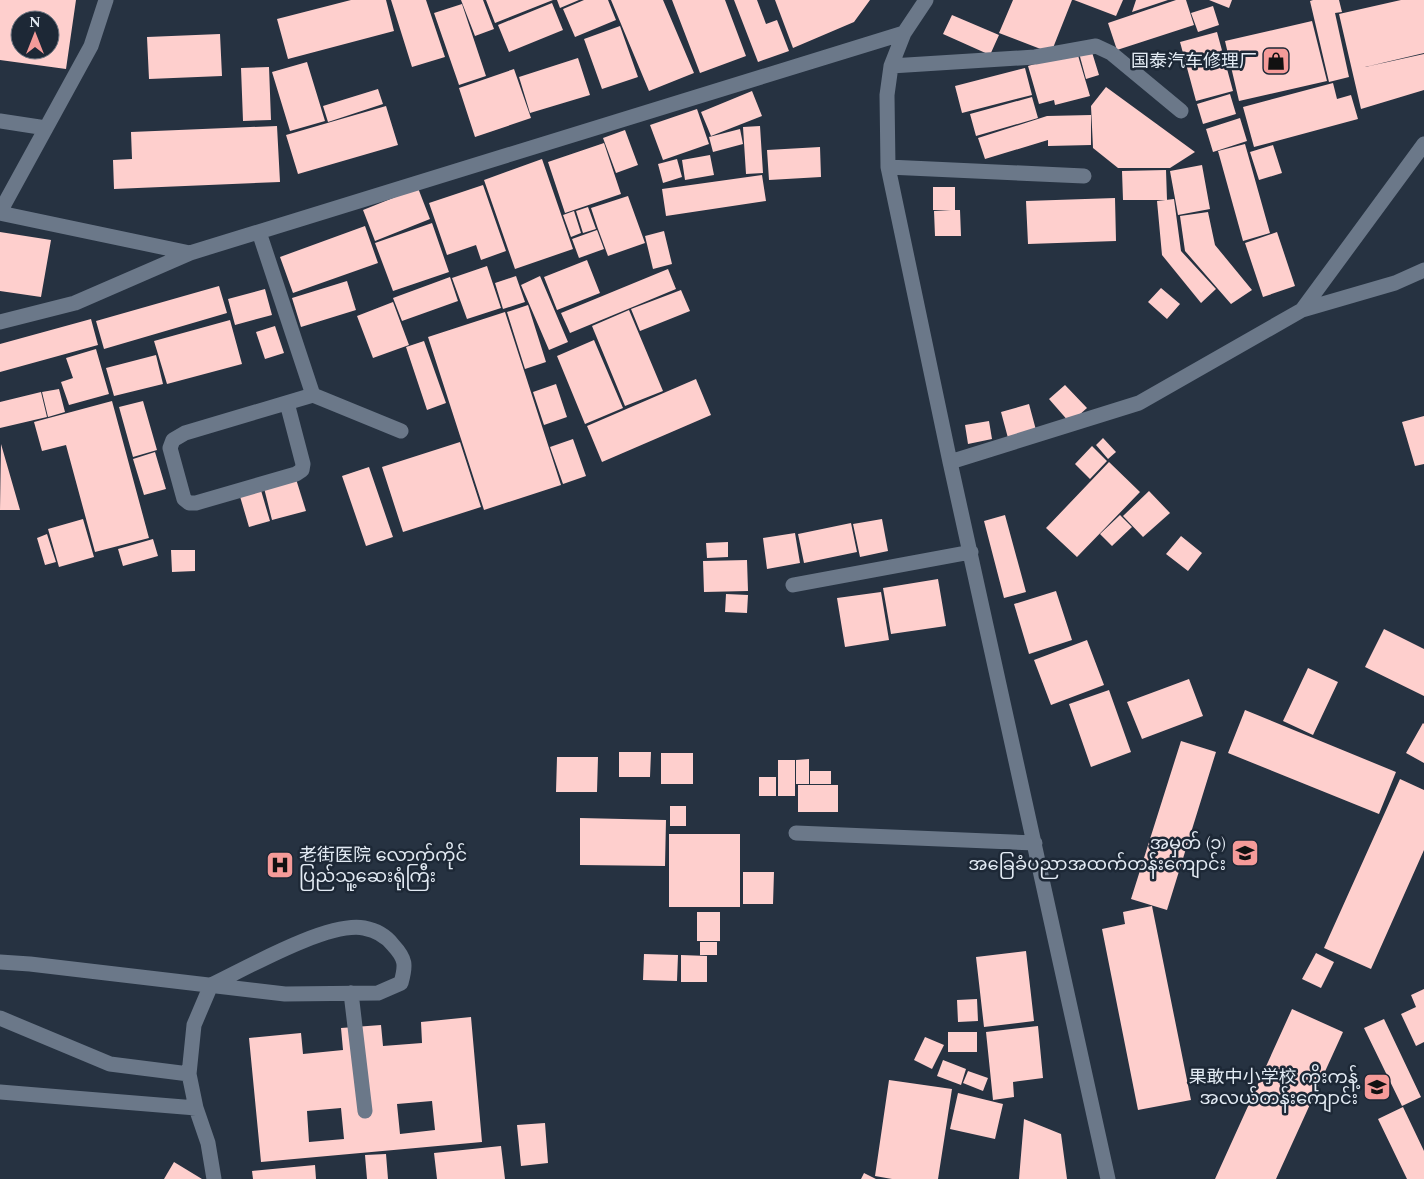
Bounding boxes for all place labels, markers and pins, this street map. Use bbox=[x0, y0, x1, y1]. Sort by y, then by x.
shop icon: 国泰汽车修理厂 bbox=[1261, 46, 1291, 76]
place label: 国泰汽车修理厂 bbox=[1131, 48, 1257, 75]
place label: အမှတ် (၁) အခြေခံပညာအထက်တန်းကျောင်း bbox=[968, 830, 1226, 879]
school or university icon: အမှတ် (၁) အခြေခံပညာအထက်တန်းကျောင်း bbox=[1230, 838, 1260, 868]
place label: 老街医院 လောက်ကိုင် ပြည်သူ့ဆေးရုံကြီး bbox=[299, 841, 467, 891]
hospital icon: 老街医院 လောက်ကိုင် ပြည်သူ့ဆေးရုံကြီး bbox=[265, 850, 295, 880]
place label: 果敢中小学校 ကိုးကန့် အလယ်တန်းကျောင်း bbox=[1189, 1063, 1361, 1113]
school or university icon: 果敢中小学校 ကိုးကန့် အလယ်တန်းကျောင်း bbox=[1362, 1072, 1392, 1102]

